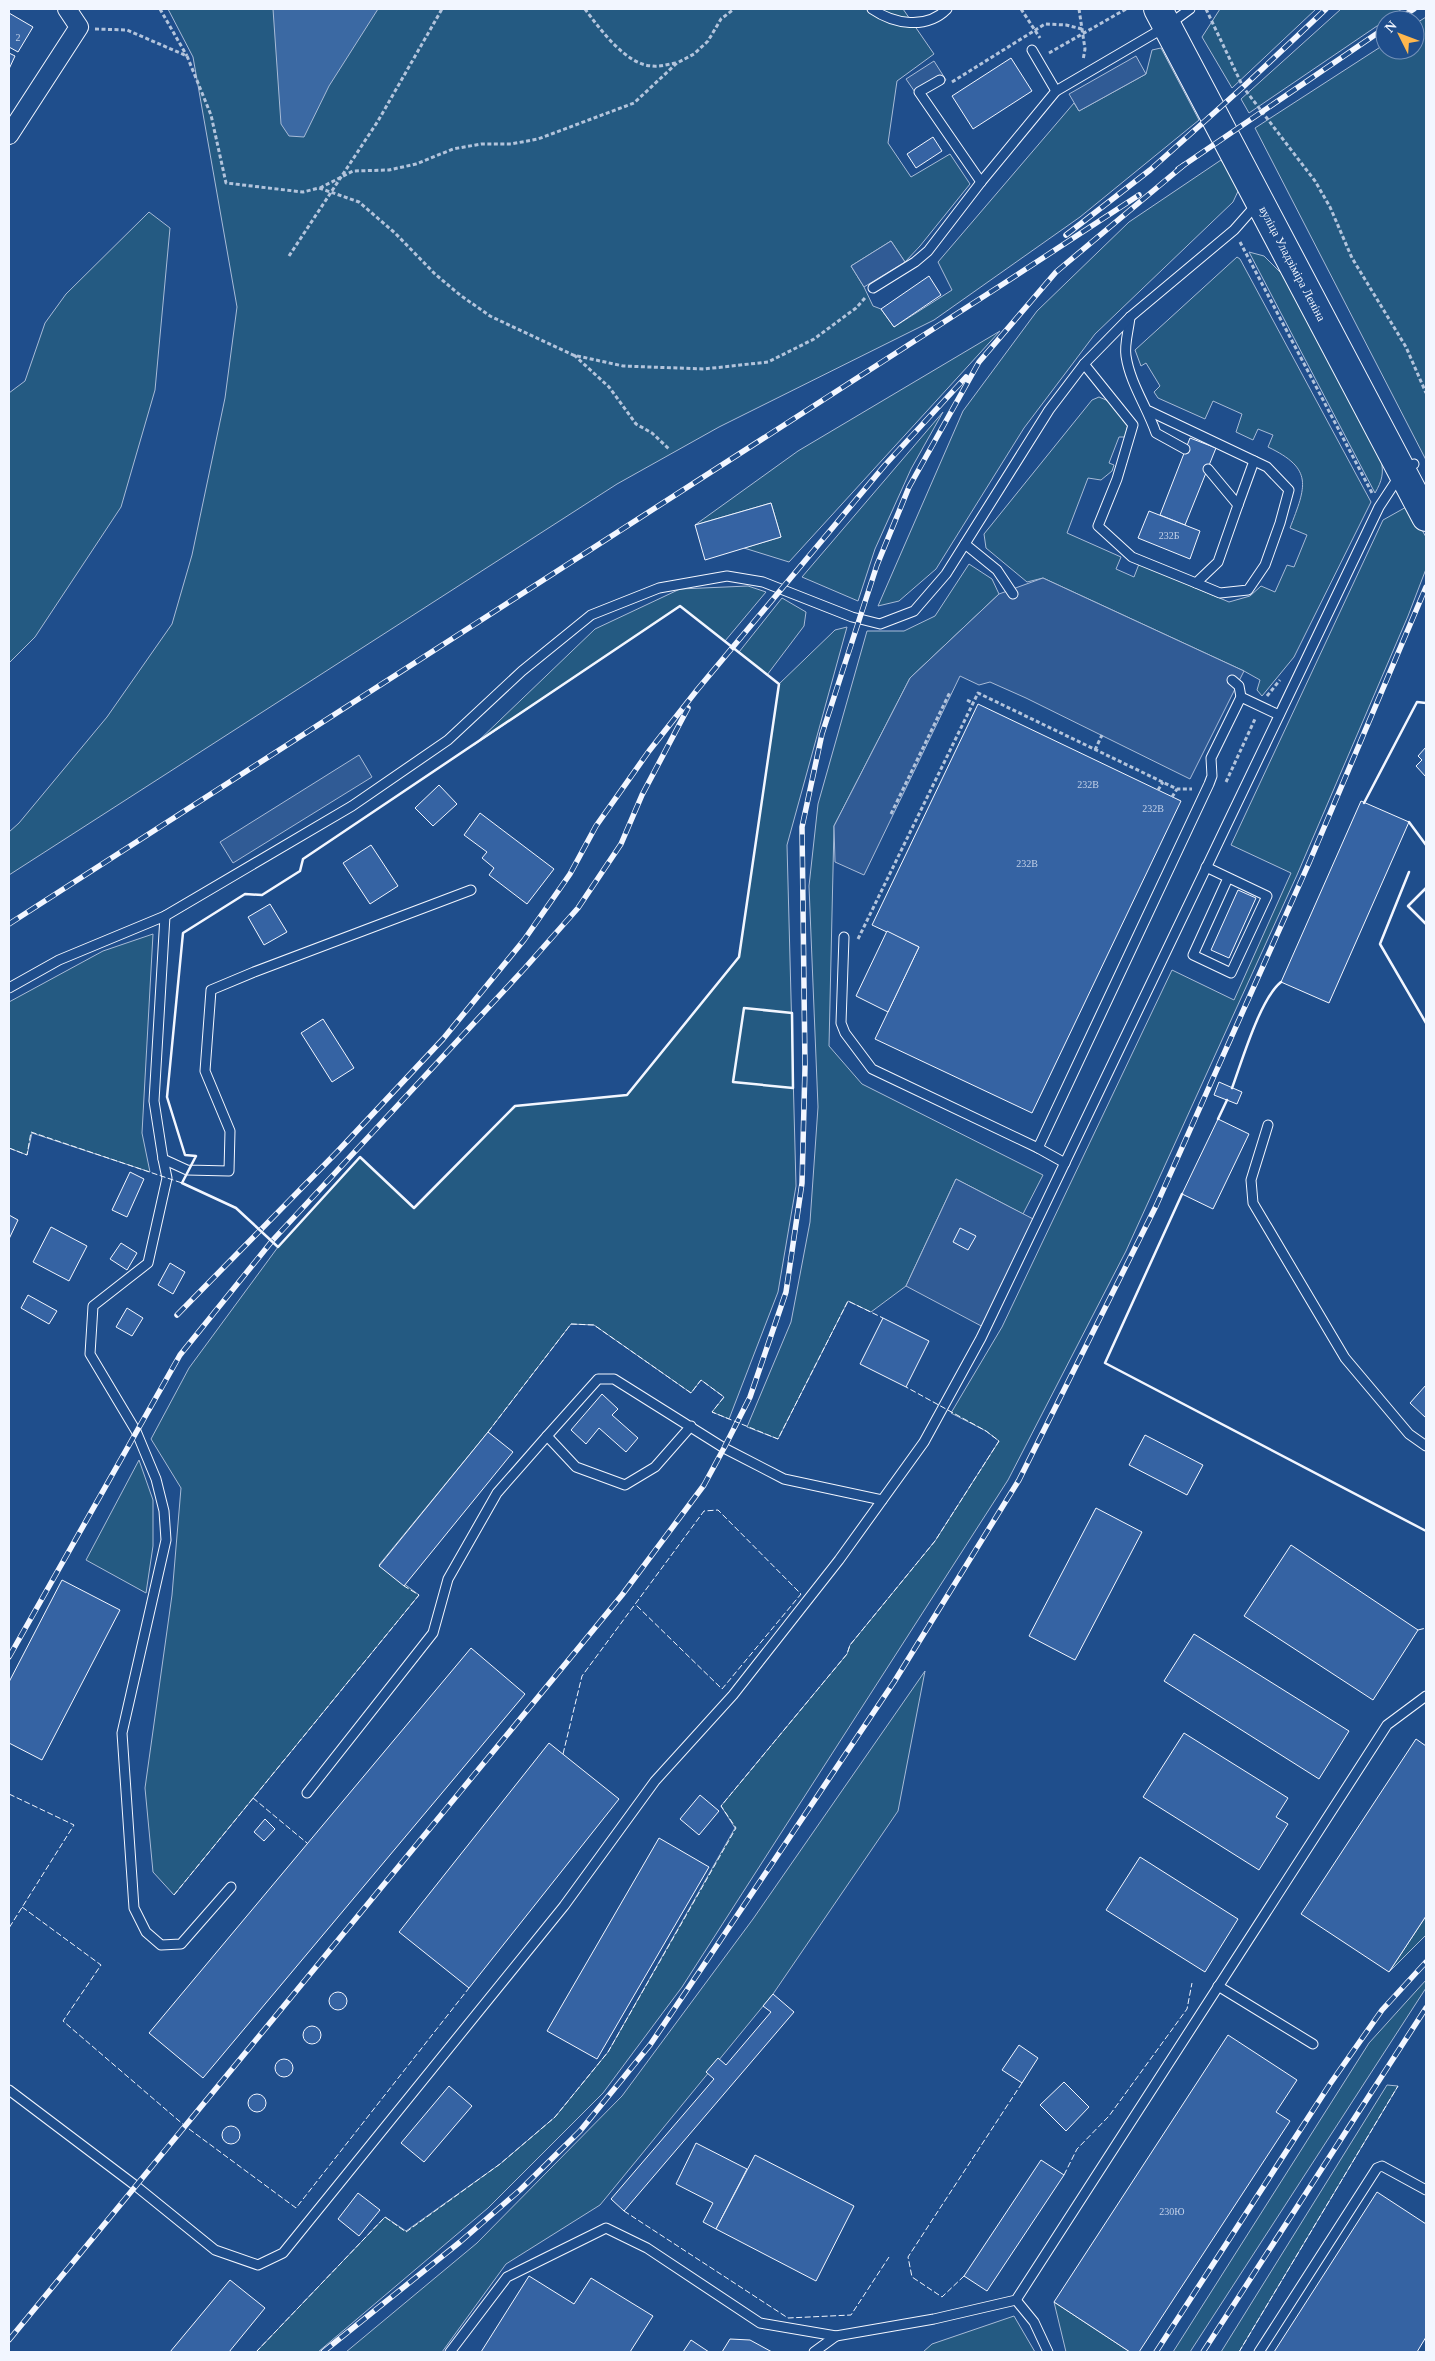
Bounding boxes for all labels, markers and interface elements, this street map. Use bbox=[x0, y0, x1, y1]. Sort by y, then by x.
north arrow bbox=[1375, 10, 1425, 60]
text: N bbox=[1382, 18, 1400, 35]
house number: 2 bbox=[16, 32, 21, 43]
street label: вуліца Уладзіміра Леніна bbox=[1256, 204, 1329, 324]
house number: 232Б bbox=[1159, 530, 1180, 541]
house number: 232В bbox=[1077, 779, 1099, 790]
house number: 232В bbox=[1142, 803, 1164, 814]
house number: 232В bbox=[1016, 858, 1038, 869]
house number: 230Ю bbox=[1159, 2206, 1185, 2217]

